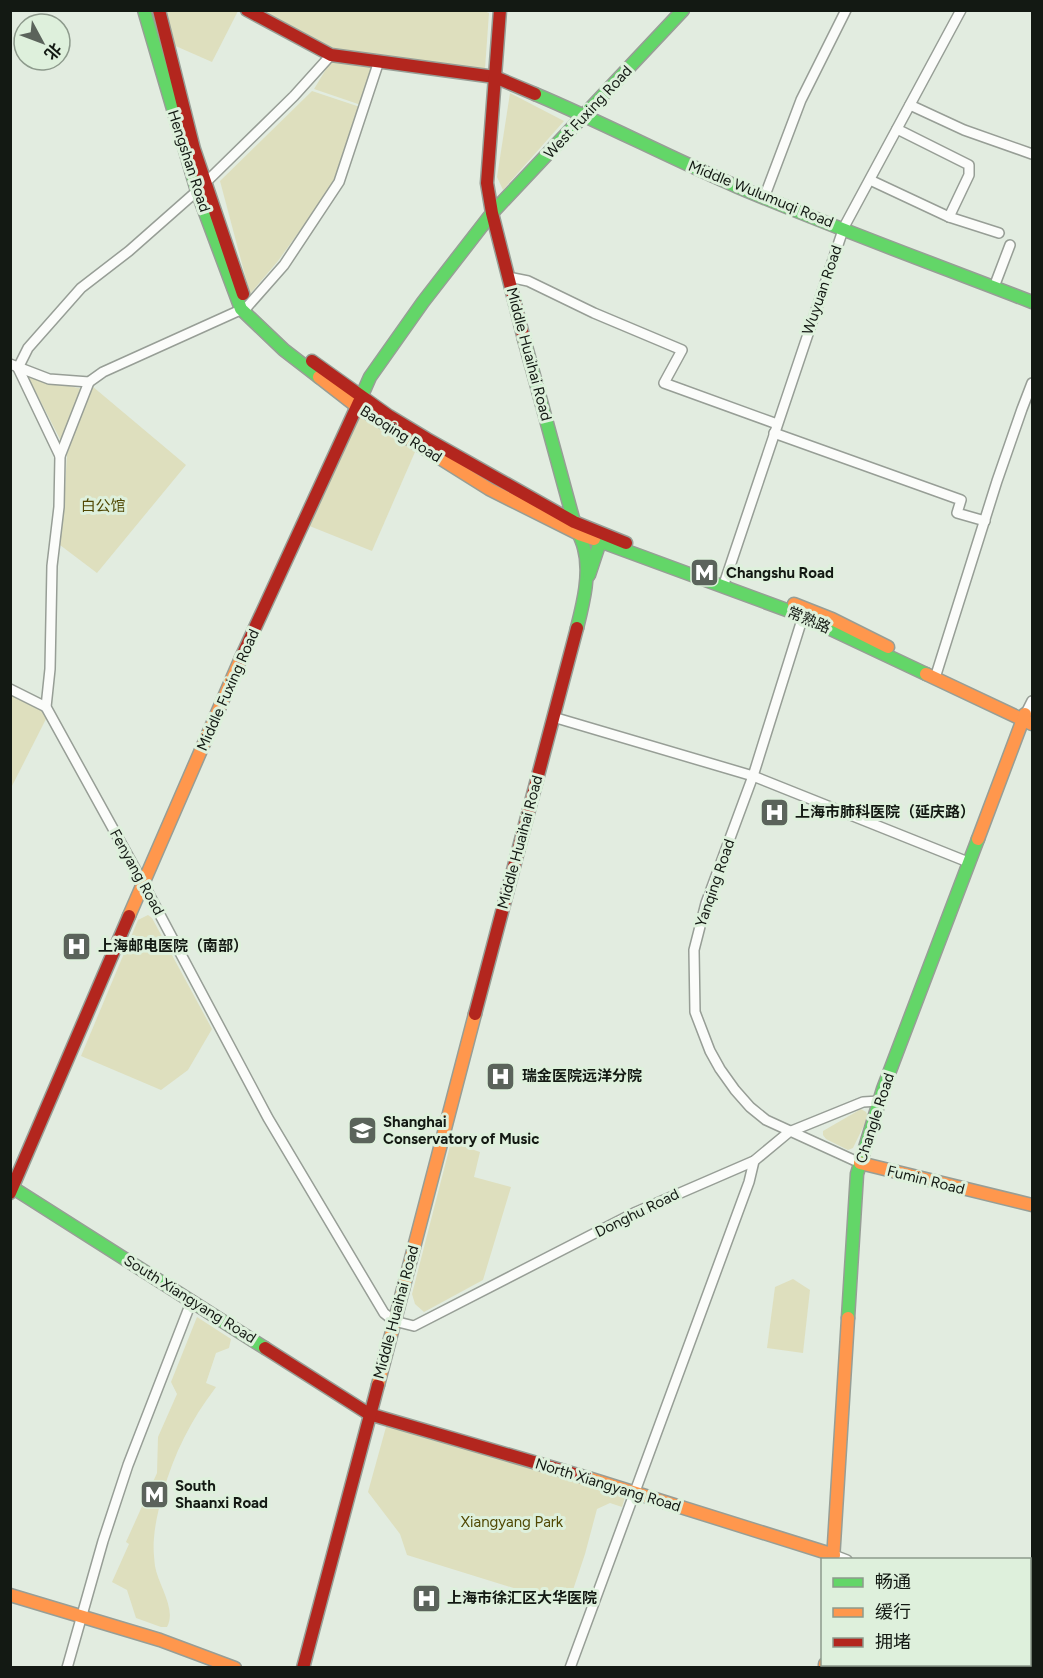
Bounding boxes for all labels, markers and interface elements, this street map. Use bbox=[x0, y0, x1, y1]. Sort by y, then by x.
north arrow bbox=[12, 12, 72, 72]
text: 北 bbox=[41, 39, 65, 64]
street label: West Fuxing Road bbox=[540, 62, 636, 162]
street label: Hengshan Road bbox=[164, 108, 214, 214]
street label: Middle Wulumuqi Road bbox=[686, 157, 836, 231]
street label: Wuyuan Road bbox=[798, 243, 846, 337]
street label: Middle Huaihai Road bbox=[503, 285, 555, 423]
street label: Baoqing Road bbox=[357, 402, 445, 466]
park label: 白公馆 bbox=[80, 497, 126, 515]
metro station icon: Changshu Road bbox=[689, 557, 721, 589]
place label: Changshu Road bbox=[726, 564, 834, 582]
street label: 常熟路 bbox=[785, 603, 833, 637]
street label: Middle Fuxing Road bbox=[193, 626, 263, 754]
street label: Middle Huaihai Road bbox=[494, 773, 546, 911]
hospital icon: 上海市肺科医院（延庆路） bbox=[758, 796, 790, 828]
place label: 上海市肺科医院（延庆路） bbox=[795, 803, 975, 821]
street label: Fenyang Road bbox=[106, 826, 168, 918]
street label: Yanqing Road bbox=[692, 837, 738, 929]
hospital icon: 上海邮电医院（南部） bbox=[61, 930, 93, 962]
place label: 上海邮电医院（南部） bbox=[98, 937, 248, 955]
hospital icon: 瑞金医院远洋分院 bbox=[485, 1060, 517, 1092]
place label: 瑞金医院远洋分院 bbox=[522, 1067, 642, 1085]
street label: Changle Road bbox=[852, 1071, 898, 1165]
place label: Shanghai Conservatory of Music bbox=[383, 1113, 539, 1148]
school or university icon: Shanghai Conservatory of Music bbox=[346, 1115, 378, 1147]
street label: Fumin Road bbox=[885, 1162, 967, 1198]
street label: Donghu Road bbox=[592, 1185, 682, 1241]
street label: Middle Huaihai Road bbox=[370, 1243, 422, 1381]
street label: South Xiangyang Road bbox=[121, 1251, 259, 1347]
street label: North Xiangyang Road bbox=[533, 1454, 683, 1516]
place label: South Shaanxi Road bbox=[175, 1477, 268, 1512]
metro station icon: South Shaanxi Road bbox=[138, 1479, 170, 1511]
park label: Xiangyang Park bbox=[461, 1513, 564, 1531]
legend bbox=[821, 1558, 1031, 1666]
text: 畅通 bbox=[875, 1571, 911, 1593]
hospital icon: 上海市徐汇区大华医院 bbox=[410, 1582, 442, 1614]
place label: 上海市徐汇区大华医院 bbox=[447, 1589, 597, 1607]
text: 缓行 bbox=[875, 1601, 911, 1623]
text: 拥堵 bbox=[875, 1631, 911, 1653]

